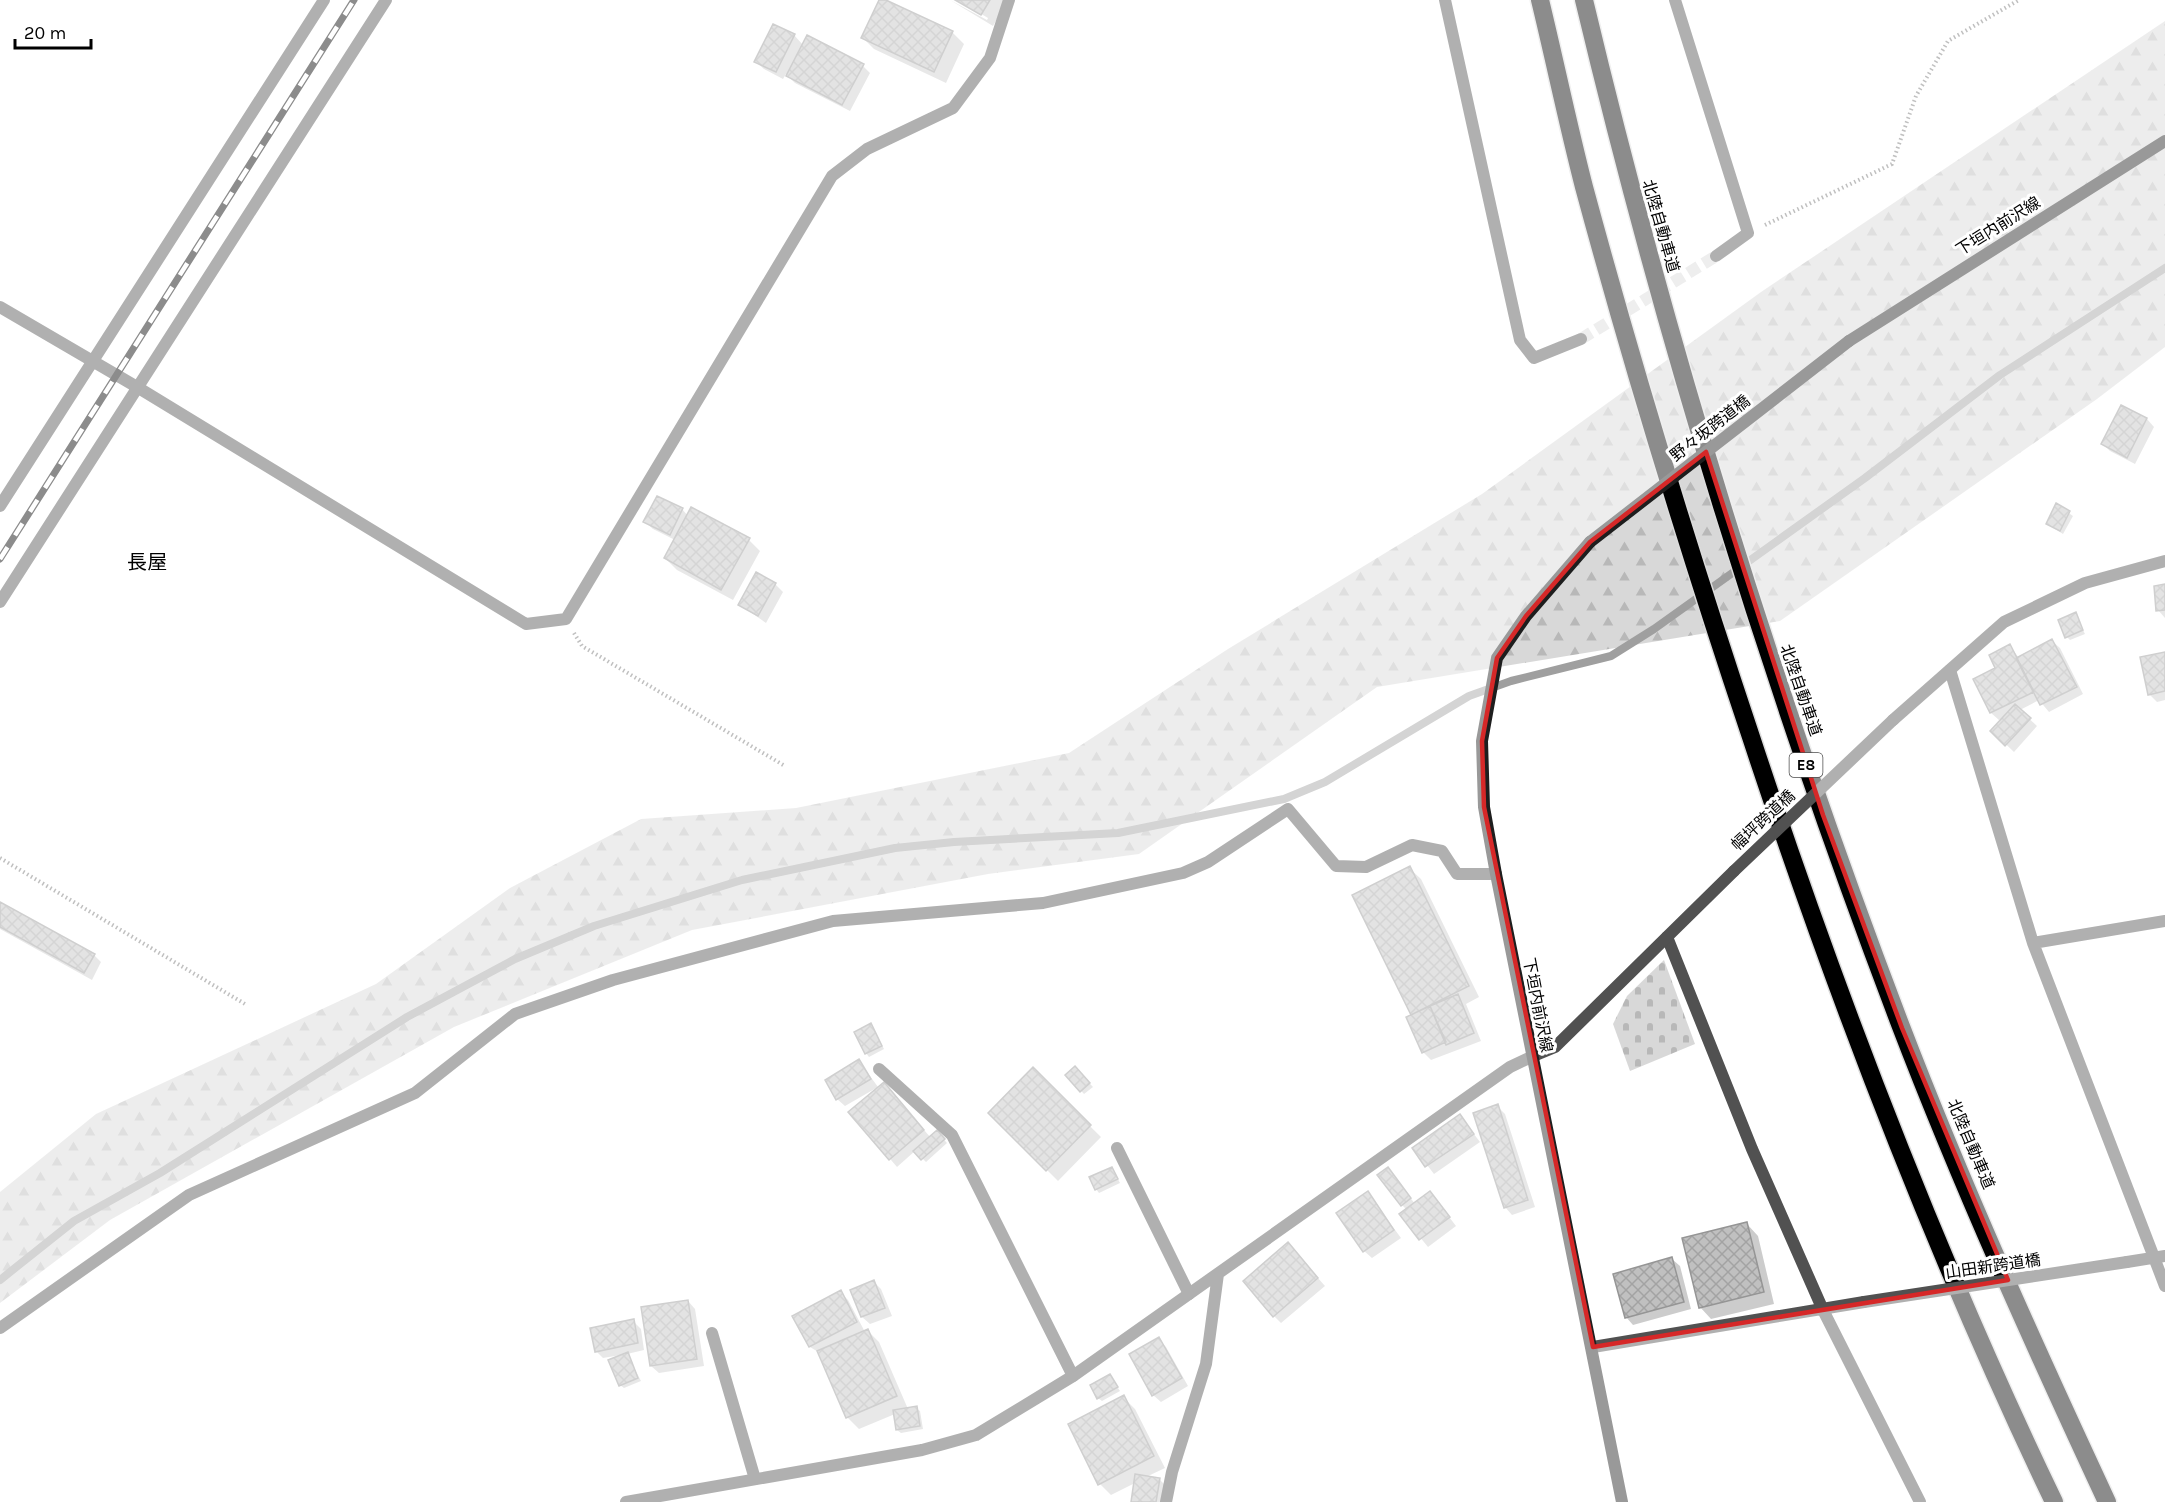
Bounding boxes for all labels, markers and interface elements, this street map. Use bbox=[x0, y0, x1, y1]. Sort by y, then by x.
scale bar bbox=[15, 12, 92, 50]
text: 20 m bbox=[24, 22, 66, 44]
street label: 北陸自動車道 bbox=[1639, 177, 1683, 275]
street label: 下垣内前沢線 bbox=[1952, 193, 2044, 259]
street label: 野々坂跨道橋 bbox=[1666, 391, 1754, 465]
district label: 長屋 bbox=[127, 551, 167, 574]
street label: 北陸自動車道 bbox=[1776, 642, 1826, 738]
road number: E8 bbox=[1790, 753, 1822, 777]
street label: 幅坪跨道橋 bbox=[1727, 786, 1799, 854]
street label: 下垣内前沢線 bbox=[1520, 956, 1556, 1054]
street label: 北陸自動車道 bbox=[1943, 1096, 1999, 1192]
street label: 山田新跨道橋 bbox=[1944, 1250, 2042, 1282]

